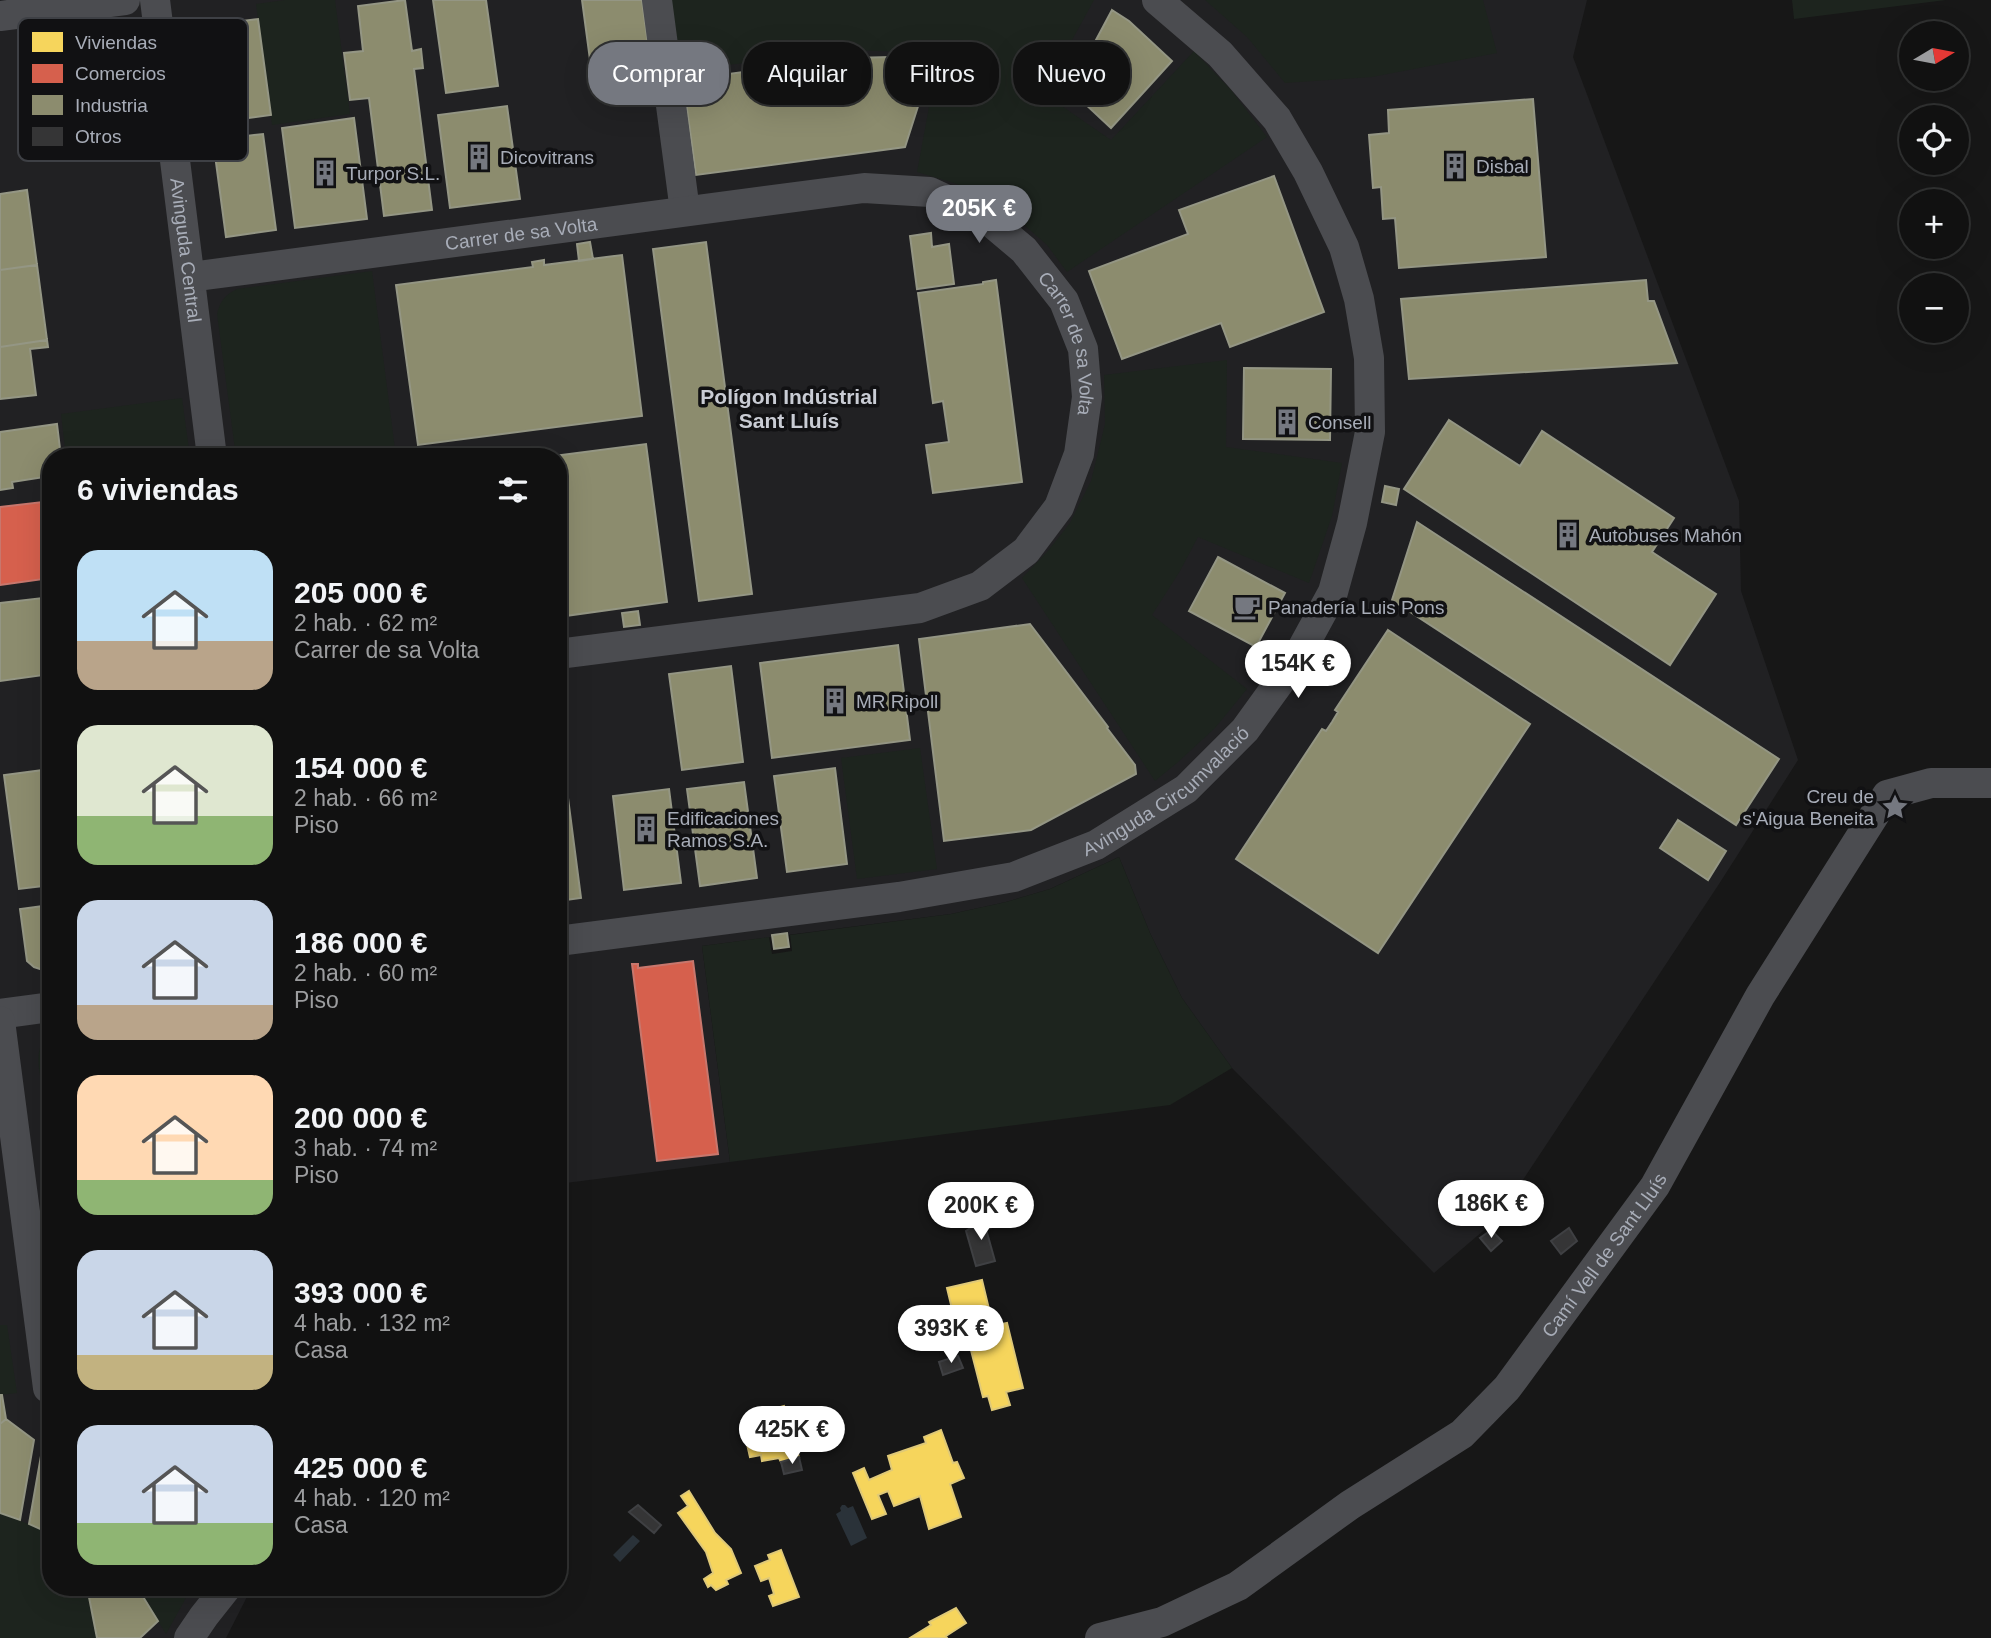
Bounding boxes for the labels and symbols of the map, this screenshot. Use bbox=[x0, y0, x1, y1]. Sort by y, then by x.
legend bbox=[18, 18, 248, 161]
north arrow bbox=[1899, 21, 1969, 91]
text: Viviendas bbox=[75, 32, 157, 53]
text: Comercios bbox=[75, 63, 166, 84]
text: Industria bbox=[75, 95, 148, 116]
text: Otros bbox=[75, 126, 121, 147]
building icon: Dicovitrans bbox=[464, 142, 494, 172]
place label: Dicovitrans bbox=[500, 147, 594, 168]
building icon: Disbal bbox=[1440, 151, 1470, 181]
place label: Disbal bbox=[1476, 156, 1529, 177]
building icon: Turpor S.L. bbox=[310, 158, 340, 188]
place label: Turpor S.L. bbox=[346, 163, 440, 184]
street label: Avinguda Central bbox=[167, 177, 206, 324]
pin: 205K € bbox=[922, 186, 1036, 245]
street label: Carrer de sa Volta bbox=[444, 213, 599, 254]
street label: Carrer de sa Volta bbox=[1034, 267, 1098, 417]
district label: Polígon Indústrial Sant Lluís bbox=[700, 385, 878, 432]
building icon: Consell bbox=[1272, 407, 1302, 437]
place label: Consell bbox=[1308, 412, 1371, 433]
building icon: Autobuses Mahón bbox=[1553, 520, 1583, 550]
place label: Autobuses Mahón bbox=[1589, 525, 1742, 546]
cafe icon: Panadería Luis Pons bbox=[1232, 592, 1262, 622]
place label: Panadería Luis Pons bbox=[1268, 597, 1444, 618]
pin: 154K € bbox=[1241, 640, 1355, 700]
building icon: MR Ripoll bbox=[820, 686, 850, 716]
place label: MR Ripoll bbox=[856, 691, 938, 712]
street label: Avinguda Circumvalació bbox=[1080, 722, 1253, 860]
place label: Creu de s'Aigua Beneita bbox=[1743, 786, 1874, 829]
place icon: Creu de s'Aigua Beneita bbox=[1880, 792, 1910, 822]
place label: Edificaciones Ramos S.A. bbox=[667, 808, 779, 851]
building icon: Edificaciones Ramos S.A. bbox=[631, 814, 661, 844]
street label: Camí Vell de Sant Lluís bbox=[1537, 1169, 1671, 1341]
pin: 186K € bbox=[1434, 1180, 1548, 1240]
pin: 200K € bbox=[924, 1182, 1038, 1242]
pin: 393K € bbox=[894, 1306, 1008, 1365]
pin: 425K € bbox=[735, 1406, 849, 1466]

